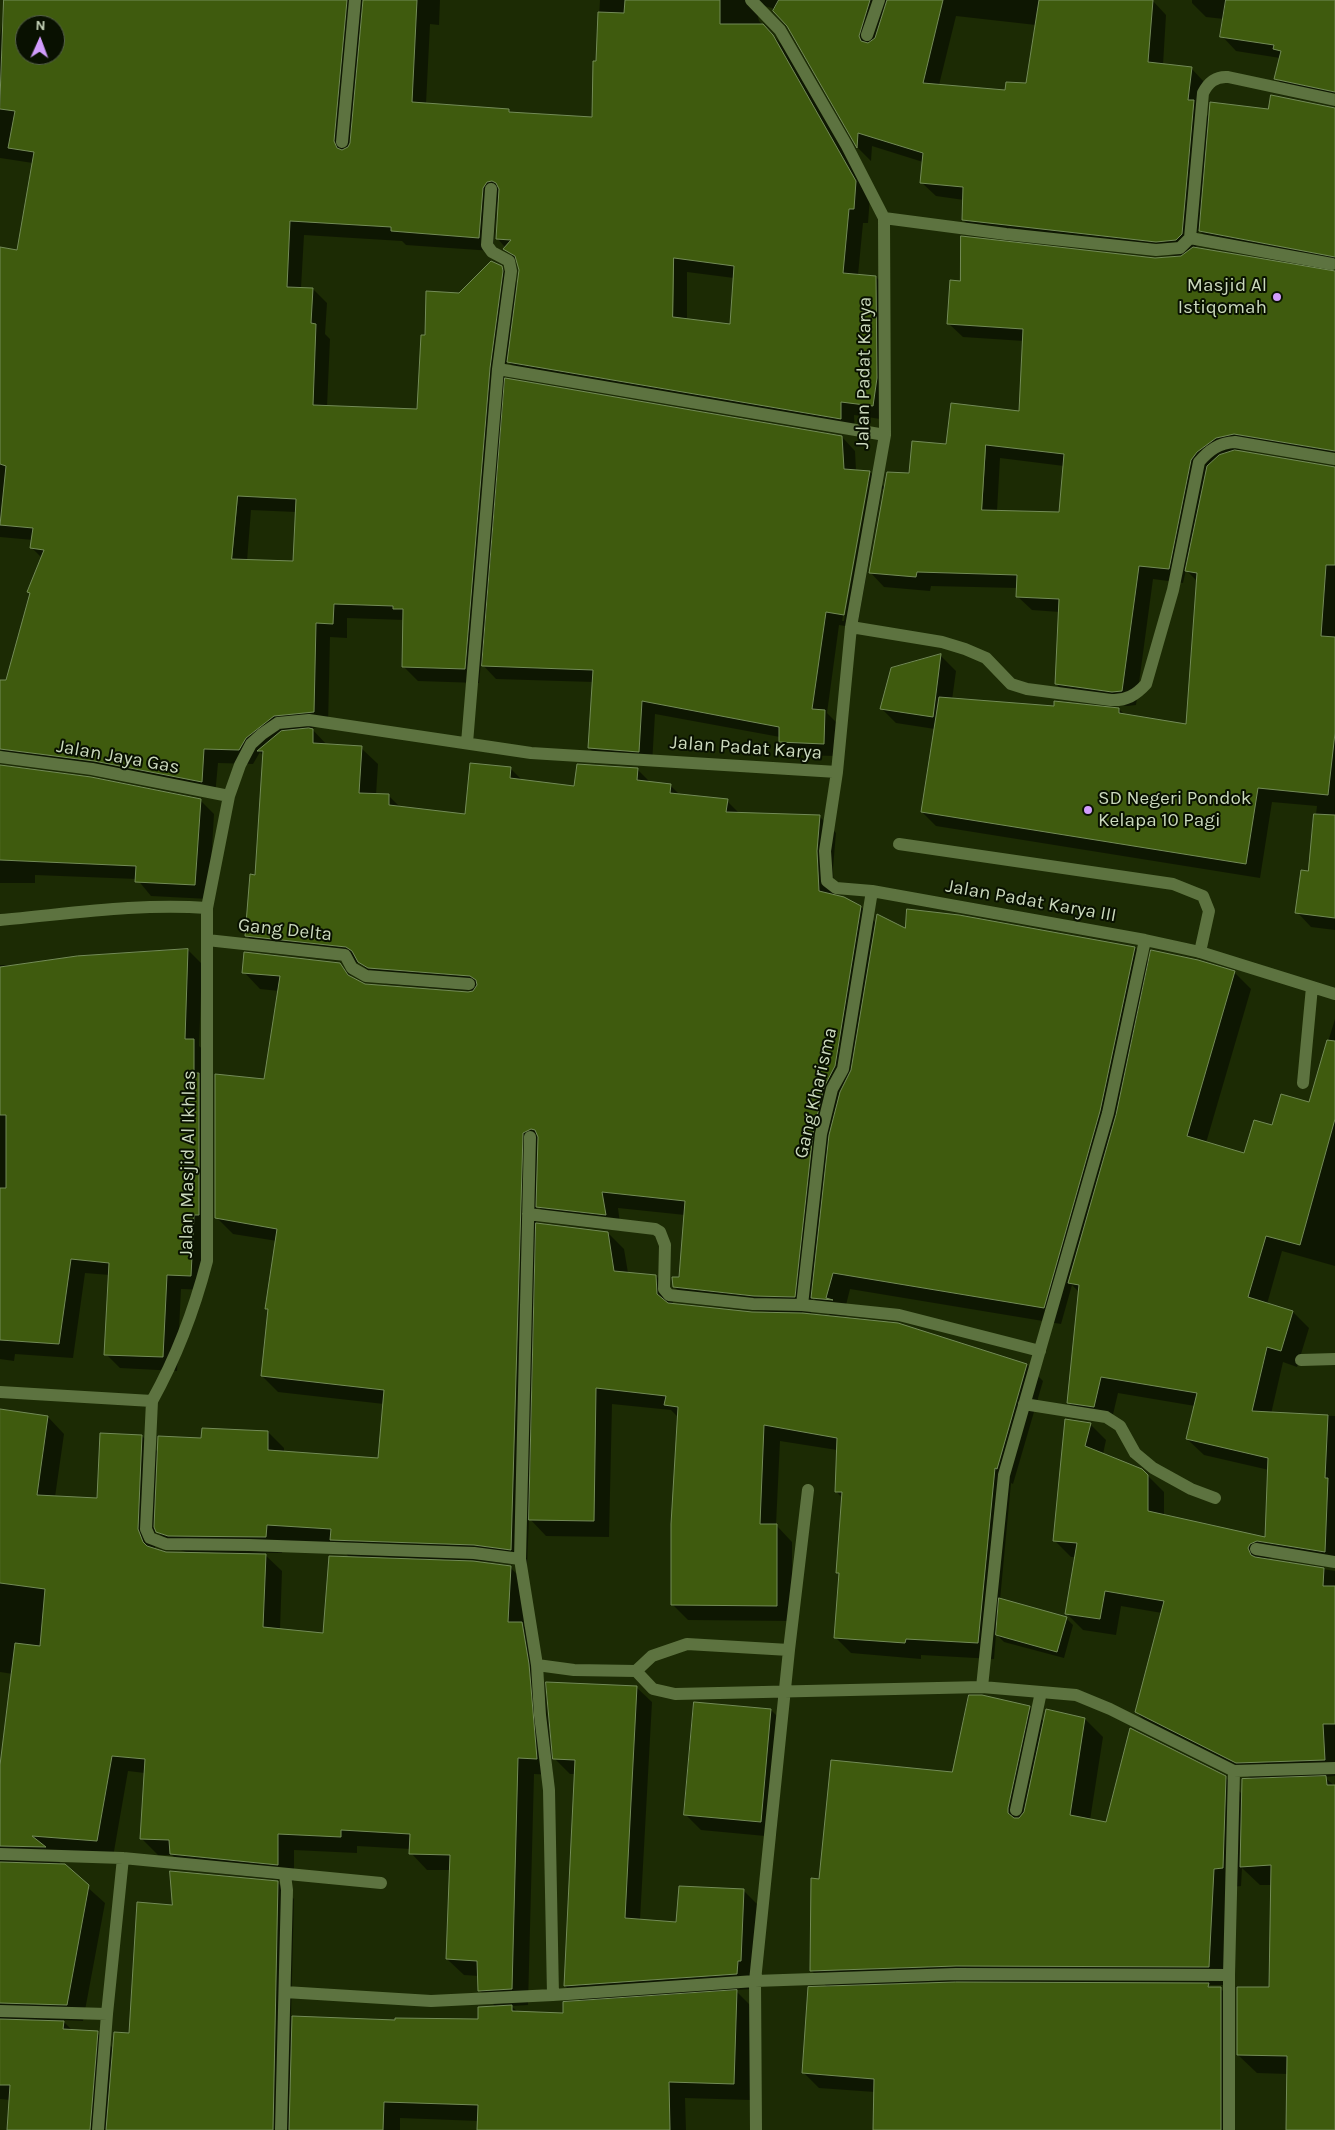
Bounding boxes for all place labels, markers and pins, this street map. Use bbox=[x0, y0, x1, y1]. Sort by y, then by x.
place label: Masjid Al Istiqomah bbox=[1178, 275, 1267, 319]
marker: Masjid Al Istiqomah bbox=[1271, 291, 1283, 303]
place label: SD Negeri Pondok Kelapa 10 Pagi bbox=[1098, 788, 1252, 832]
marker: SD Negeri Pondok Kelapa 10 Pagi bbox=[1082, 804, 1094, 816]

